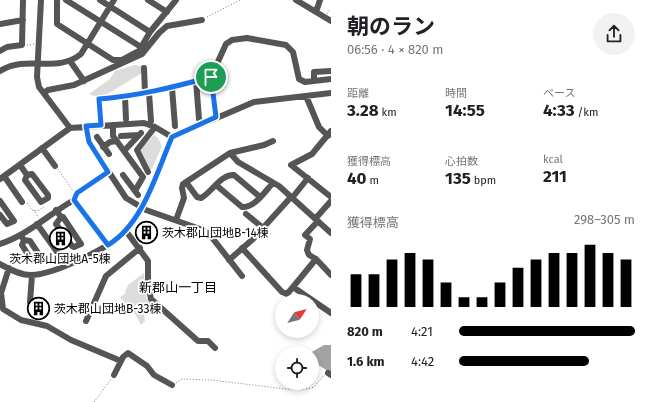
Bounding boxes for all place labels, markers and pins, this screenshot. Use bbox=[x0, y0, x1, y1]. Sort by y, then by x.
pin bbox=[194, 60, 228, 94]
building icon: 茨木郡山団地B-14棟 bbox=[133, 220, 159, 246]
building icon: 茨木郡山団地A-5棟 bbox=[47, 225, 73, 251]
place label: 茨木郡山団地B-14棟 bbox=[162, 226, 269, 240]
place label: 茨木郡山団地A-5棟 bbox=[9, 252, 111, 266]
building icon: 茨木郡山団地B-33棟 bbox=[25, 296, 51, 322]
place label: 茨木郡山団地B-33棟 bbox=[54, 302, 161, 316]

